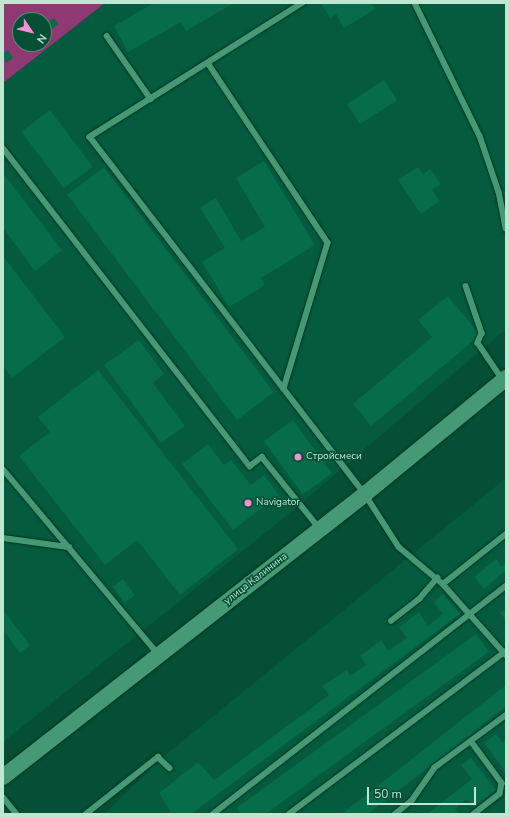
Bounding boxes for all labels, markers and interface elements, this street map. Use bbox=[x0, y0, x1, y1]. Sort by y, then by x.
north arrow bbox=[12, 12, 52, 52]
text: N bbox=[33, 31, 50, 46]
place label: Стройсмеси bbox=[306, 451, 362, 463]
marker: Стройсмеси bbox=[293, 452, 303, 462]
place label: Navigator bbox=[256, 497, 300, 509]
marker: Navigator bbox=[243, 498, 253, 508]
street label: улица Калинина bbox=[222, 551, 290, 607]
scale bar bbox=[369, 779, 478, 805]
text: 50 m bbox=[374, 786, 402, 802]

